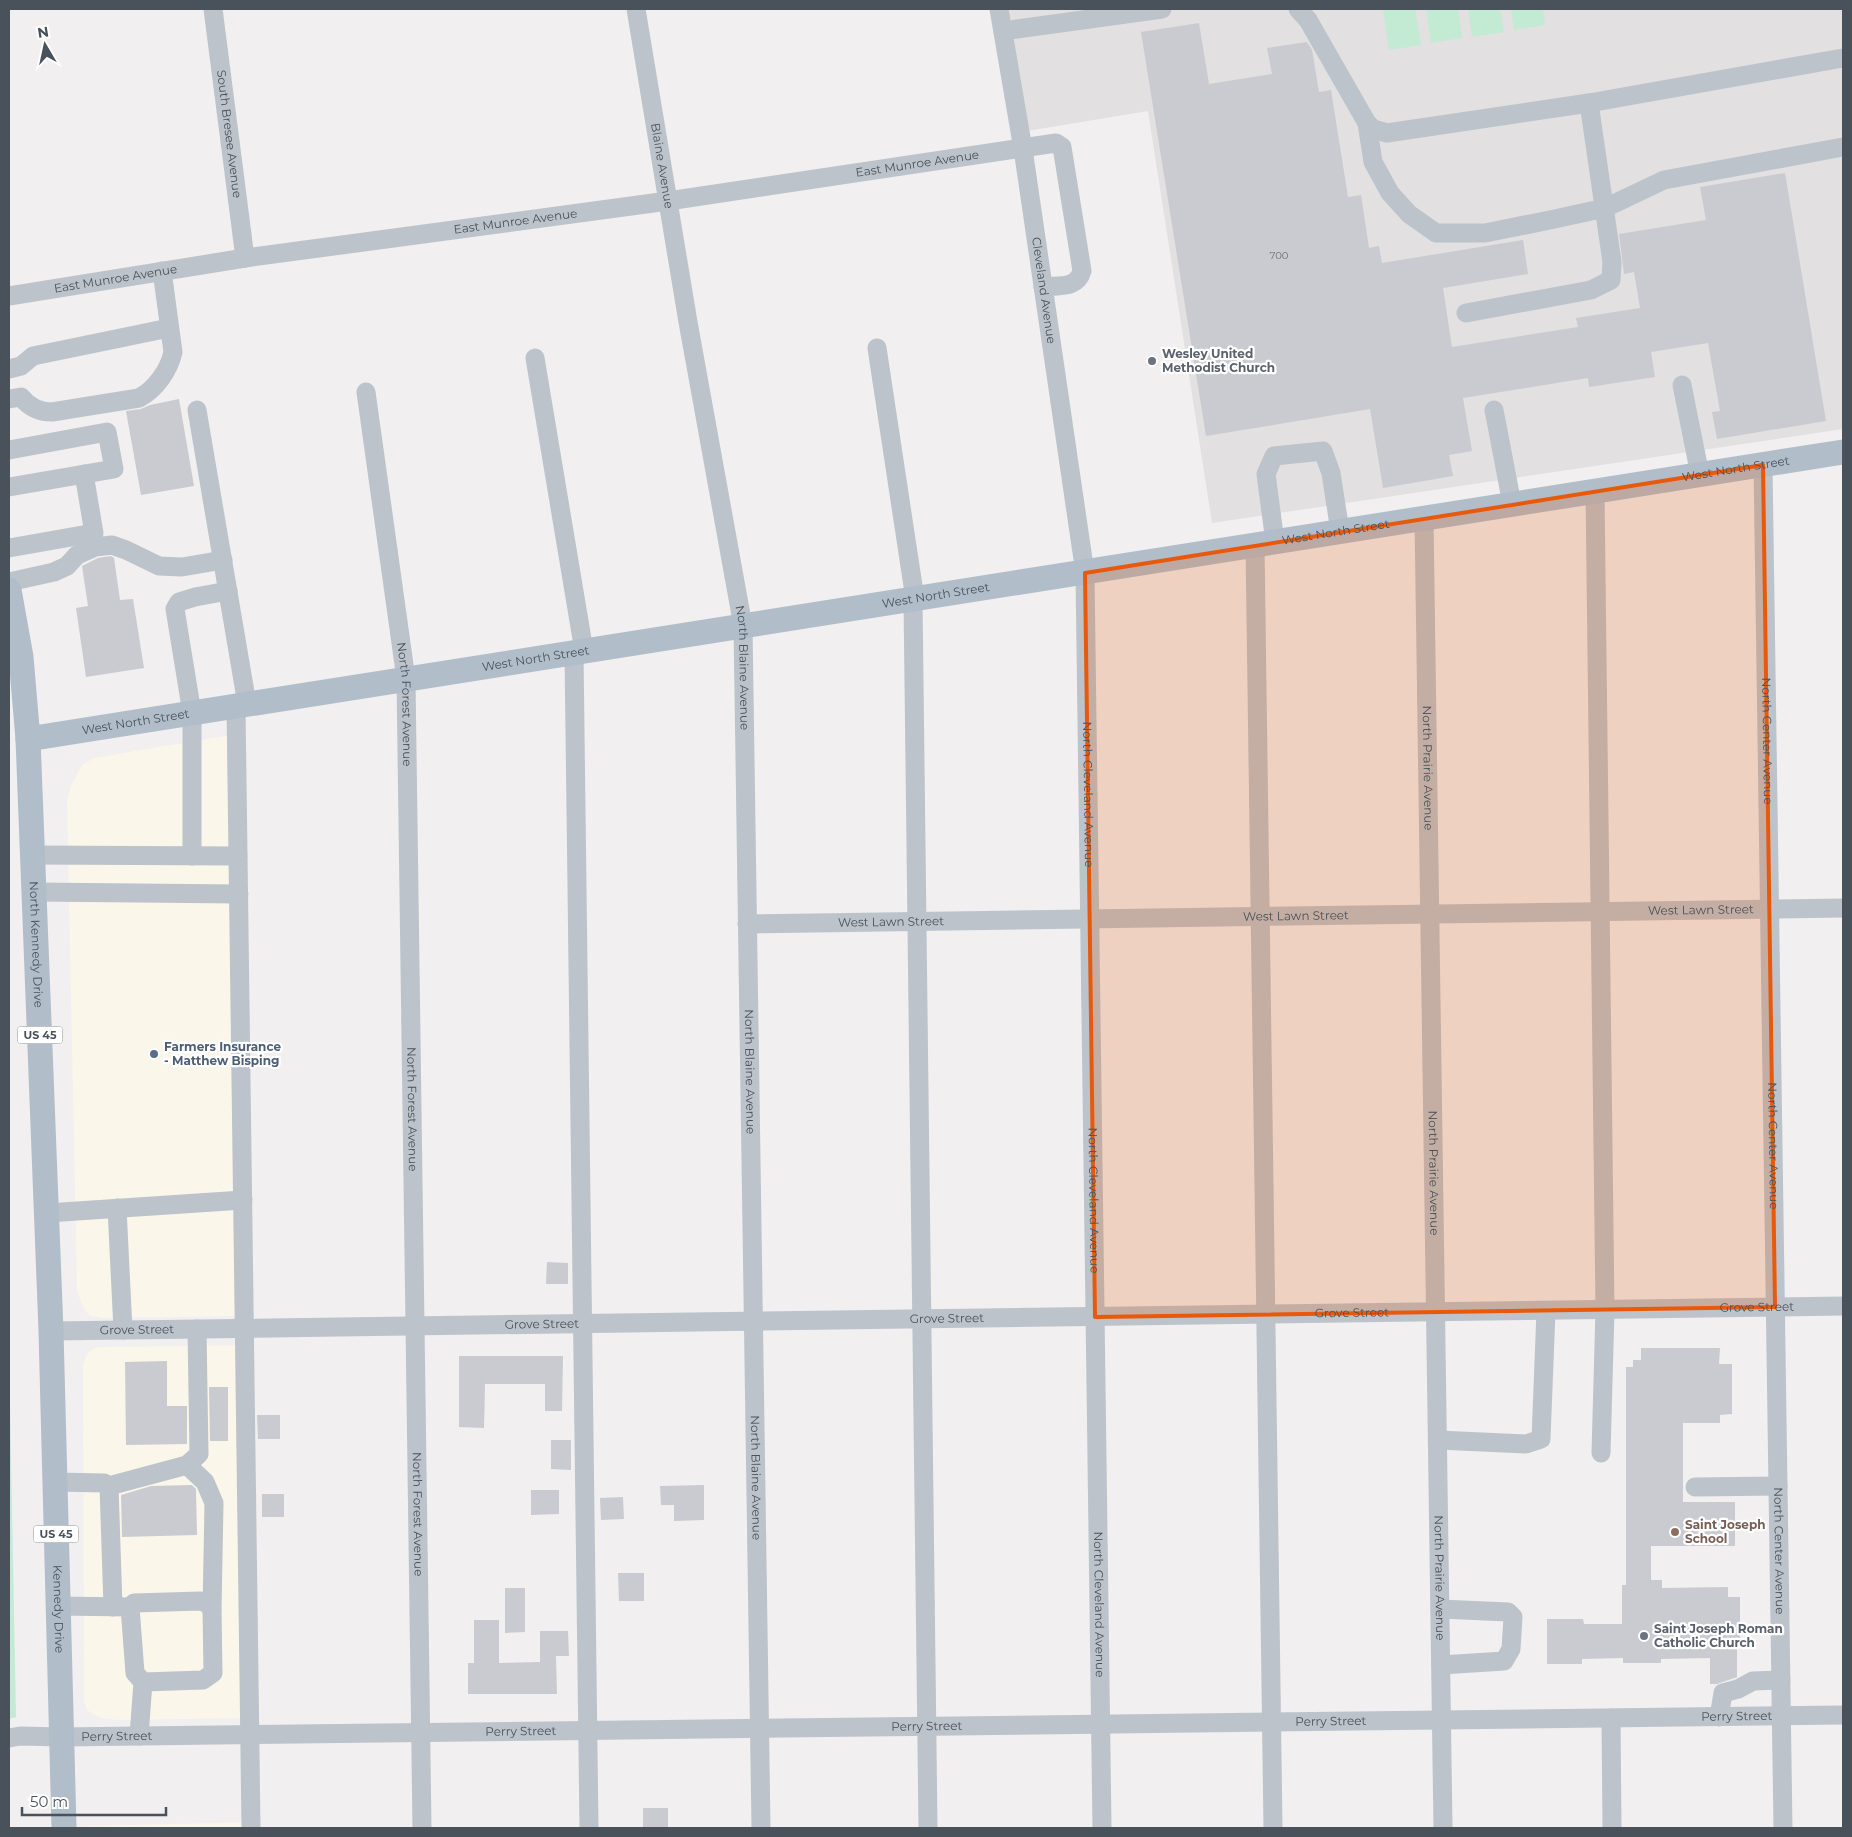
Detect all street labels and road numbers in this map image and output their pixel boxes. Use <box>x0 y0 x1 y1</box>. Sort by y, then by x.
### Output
street label: South Bresee Avenue <box>214 69 245 199</box>
street label: Blaine Avenue <box>648 122 677 210</box>
street label: East Munroe Avenue <box>855 147 980 180</box>
street label: East Munroe Avenue <box>453 205 578 237</box>
street label: Cleveland Avenue <box>1029 236 1059 345</box>
street label: East Munroe Avenue <box>53 261 178 296</box>
street label: West North Street <box>1681 453 1791 484</box>
street label: West North Street <box>1281 516 1391 548</box>
street label: West North Street <box>881 579 991 611</box>
street label: North Blaine Avenue <box>732 604 753 730</box>
street label: North Forest Avenue <box>394 641 415 767</box>
street label: West North Street <box>481 642 591 674</box>
street label: North Center Avenue <box>1759 677 1776 805</box>
street label: North Prairie Avenue <box>1420 705 1437 831</box>
street label: West North Street <box>81 706 191 737</box>
street label: North Cleveland Avenue <box>1080 721 1097 868</box>
street label: North Kennedy Drive <box>27 881 46 1008</box>
street label: West Lawn Street <box>1648 901 1754 918</box>
street label: West Lawn Street <box>1243 907 1349 924</box>
street label: West Lawn Street <box>838 913 944 930</box>
street label: North Blaine Avenue <box>742 1009 759 1134</box>
road number: US 45 <box>18 1026 62 1044</box>
street label: North Forest Avenue <box>404 1047 421 1172</box>
street label: North Center Avenue <box>1765 1082 1782 1210</box>
street label: North Prairie Avenue <box>1426 1110 1442 1236</box>
street label: North Cleveland Avenue <box>1086 1127 1102 1273</box>
street label: Grove Street <box>1720 1299 1794 1315</box>
street label: Grove Street <box>1315 1304 1389 1320</box>
street label: Grove Street <box>910 1310 984 1326</box>
street label: Grove Street <box>505 1316 579 1332</box>
street label: Grove Street <box>100 1321 174 1337</box>
street label: North Blaine Avenue <box>748 1415 765 1540</box>
street label: North Forest Avenue <box>410 1452 426 1576</box>
street label: North Center Avenue <box>1771 1487 1788 1615</box>
street label: North Prairie Avenue <box>1431 1515 1448 1641</box>
road number: US 45 <box>34 1526 78 1542</box>
street label: North Cleveland Avenue <box>1091 1531 1108 1677</box>
street label: Kennedy Drive <box>50 1565 67 1653</box>
street label: Perry Street <box>1701 1708 1772 1724</box>
street label: Perry Street <box>1295 1713 1367 1729</box>
street label: Perry Street <box>891 1718 963 1734</box>
street label: Perry Street <box>485 1723 557 1739</box>
street label: Perry Street <box>81 1728 153 1744</box>

